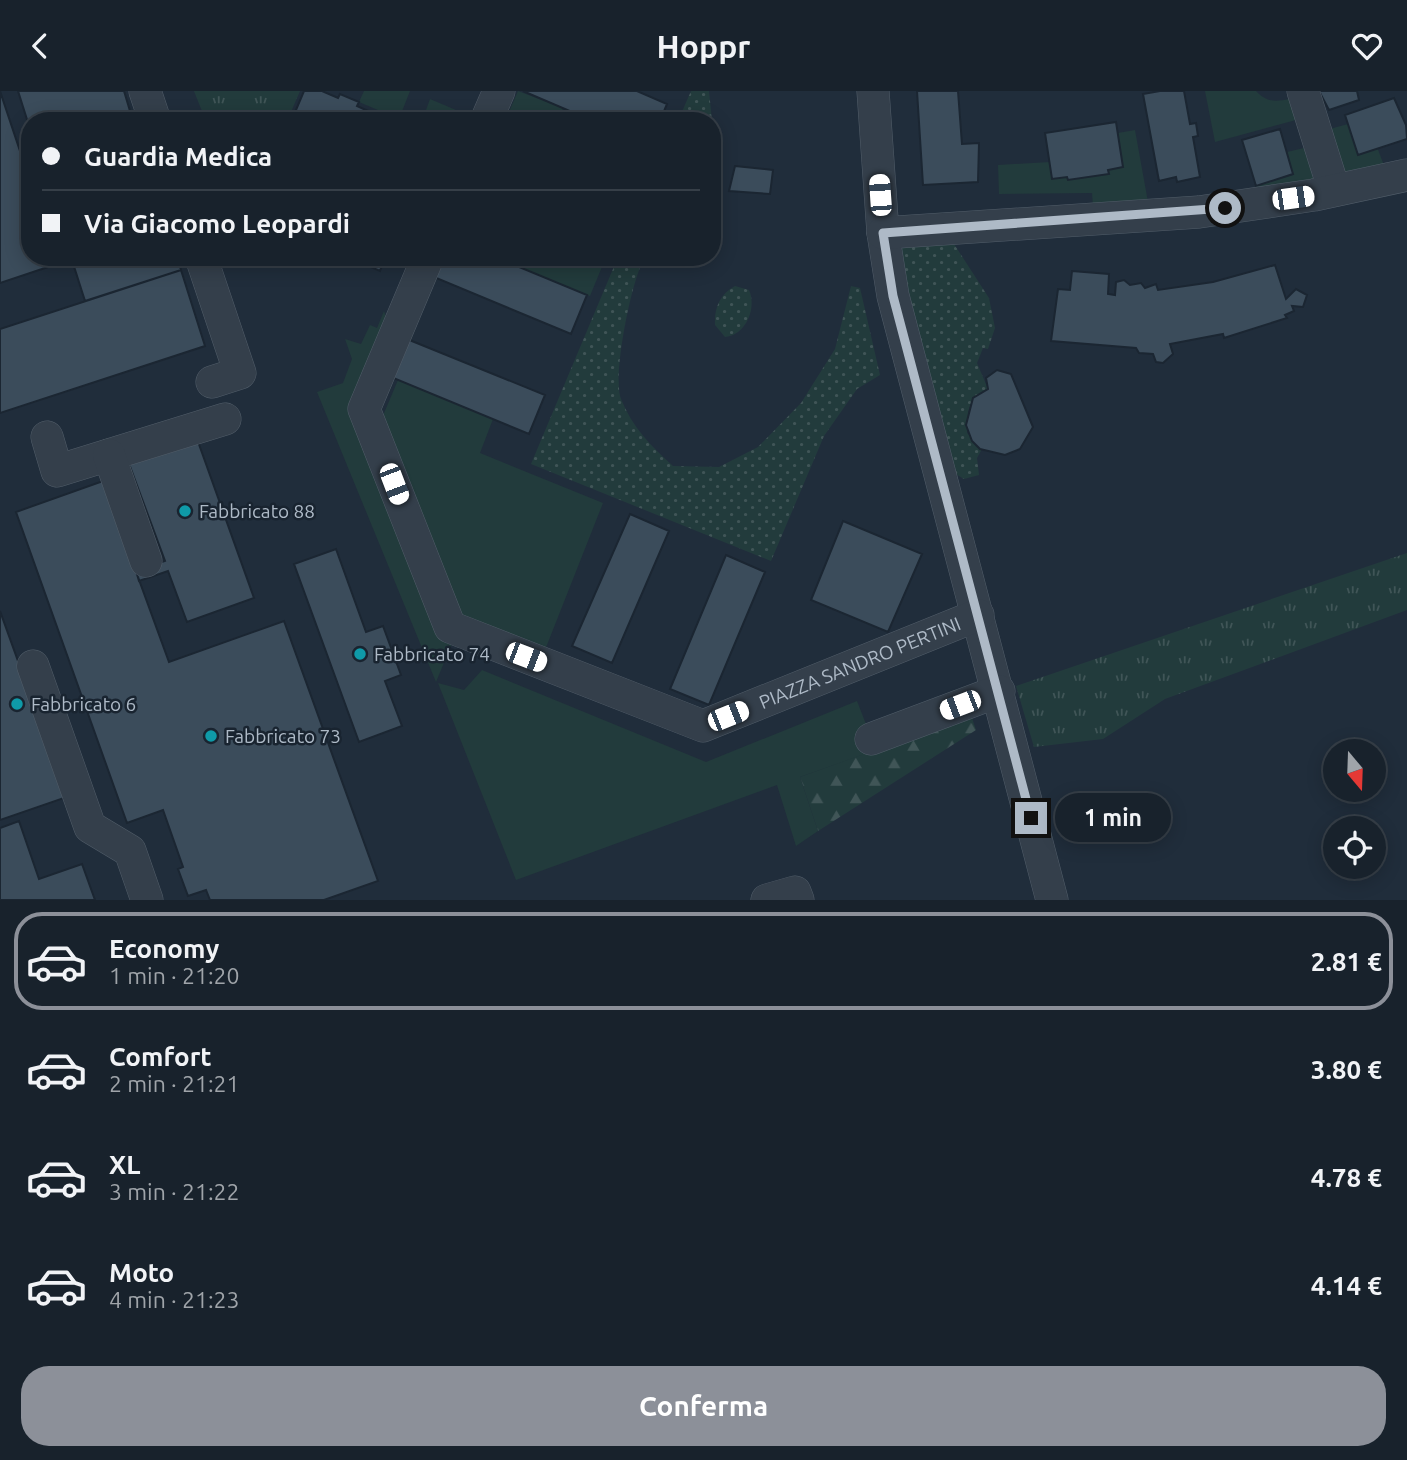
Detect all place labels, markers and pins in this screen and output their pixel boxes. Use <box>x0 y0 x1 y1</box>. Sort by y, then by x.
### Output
place label: Fabbricato 88 <box>199 500 315 522</box>
marker: Fabbricato 88 <box>177 503 193 519</box>
place label: Fabbricato 74 <box>374 643 490 665</box>
marker: Fabbricato 74 <box>352 646 368 662</box>
place label: Fabbricato 6 <box>31 693 136 715</box>
marker: Fabbricato 6 <box>9 696 25 712</box>
place label: Fabbricato 73 <box>225 725 341 747</box>
marker: Fabbricato 73 <box>203 728 219 744</box>

